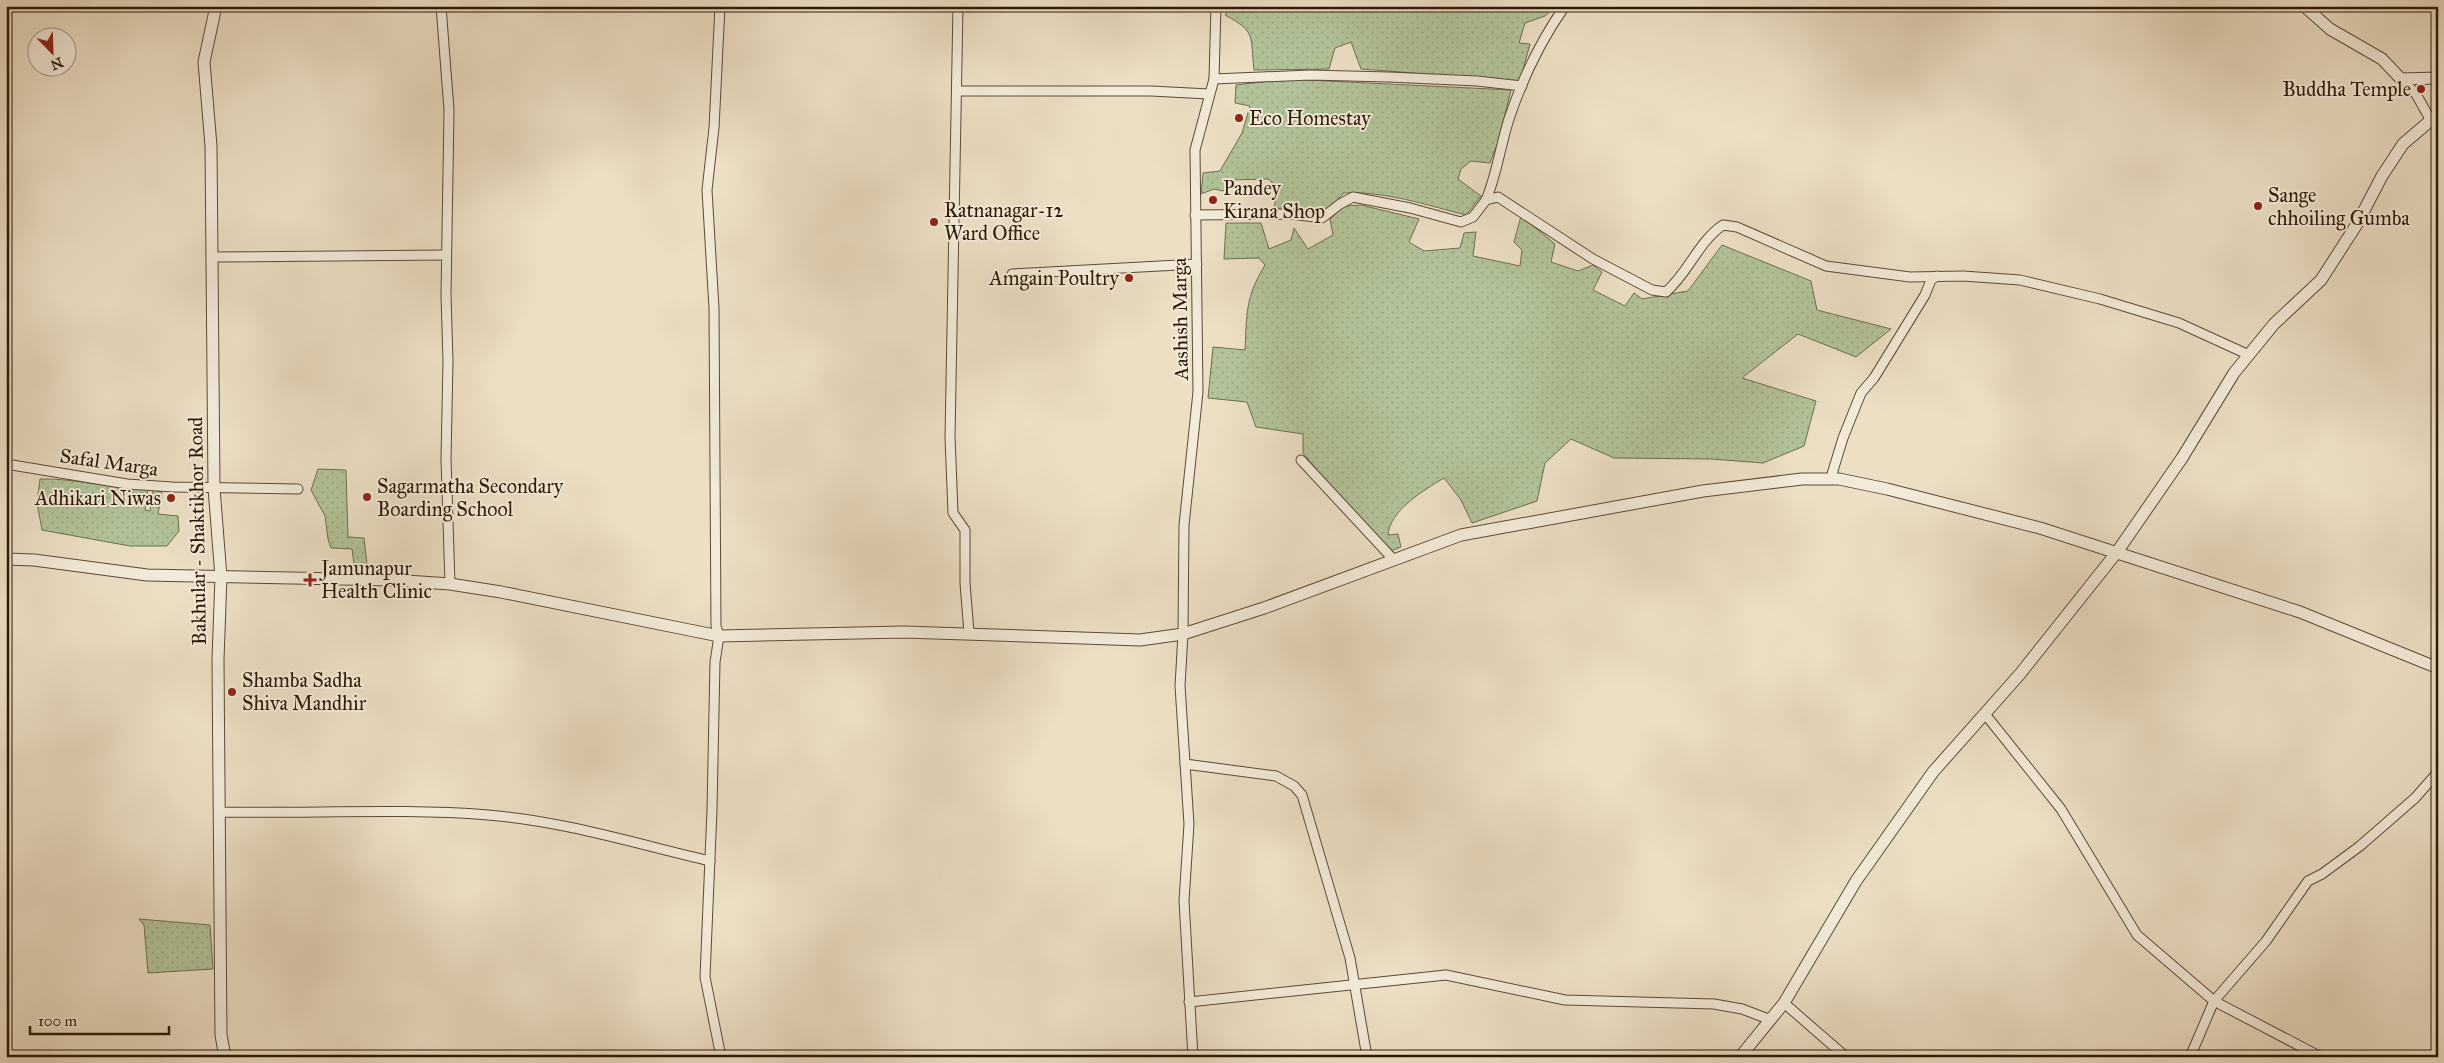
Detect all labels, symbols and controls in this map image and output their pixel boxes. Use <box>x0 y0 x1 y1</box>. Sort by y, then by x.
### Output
north arrow <box>28 28 78 78</box>
text: N <box>48 53 66 74</box>
place label: Buddha Temple <box>2282 77 2411 101</box>
marker: Buddha Temple <box>2415 83 2427 95</box>
place label: Eco Homestay <box>1249 106 1371 130</box>
marker: Eco Homestay <box>1233 112 1245 124</box>
place label: Pandey Kirana Shop <box>1223 176 1325 223</box>
place label: Sange chhoiling Gumba <box>2268 183 2410 231</box>
marker: Pandey Kirana Shop <box>1207 194 1219 206</box>
place label: Ratnanagar-12 Ward Office <box>944 198 1064 245</box>
marker: Sange chhoiling Gumba <box>2252 200 2264 212</box>
marker: Ratnanagar-12 Ward Office <box>928 216 940 228</box>
street label: Aashish Marga <box>1167 257 1194 382</box>
place label: Amgain Poultry <box>988 266 1120 291</box>
marker: Amgain Poultry <box>1123 272 1135 284</box>
street label: Bakhular - Shaktikhor Road <box>183 417 211 645</box>
street label: Safal Marga <box>58 443 160 482</box>
place label: Sagarmatha Secondary Boarding School <box>377 474 564 522</box>
place label: Adhikari Niwas <box>34 486 161 510</box>
marker: Sagarmatha Secondary Boarding School <box>361 491 373 503</box>
marker: Adhikari Niwas <box>165 492 177 504</box>
place label: Jamunapur Health Clinic <box>319 556 432 603</box>
marker: Jamunapur Health Clinic <box>303 573 317 587</box>
place label: Shamba Sadha Shiva Mandhir <box>242 668 367 715</box>
marker: Shamba Sadha Shiva Mandhir <box>226 686 238 698</box>
scale bar <box>30 1003 169 1035</box>
text: 100 m <box>38 1012 78 1030</box>

